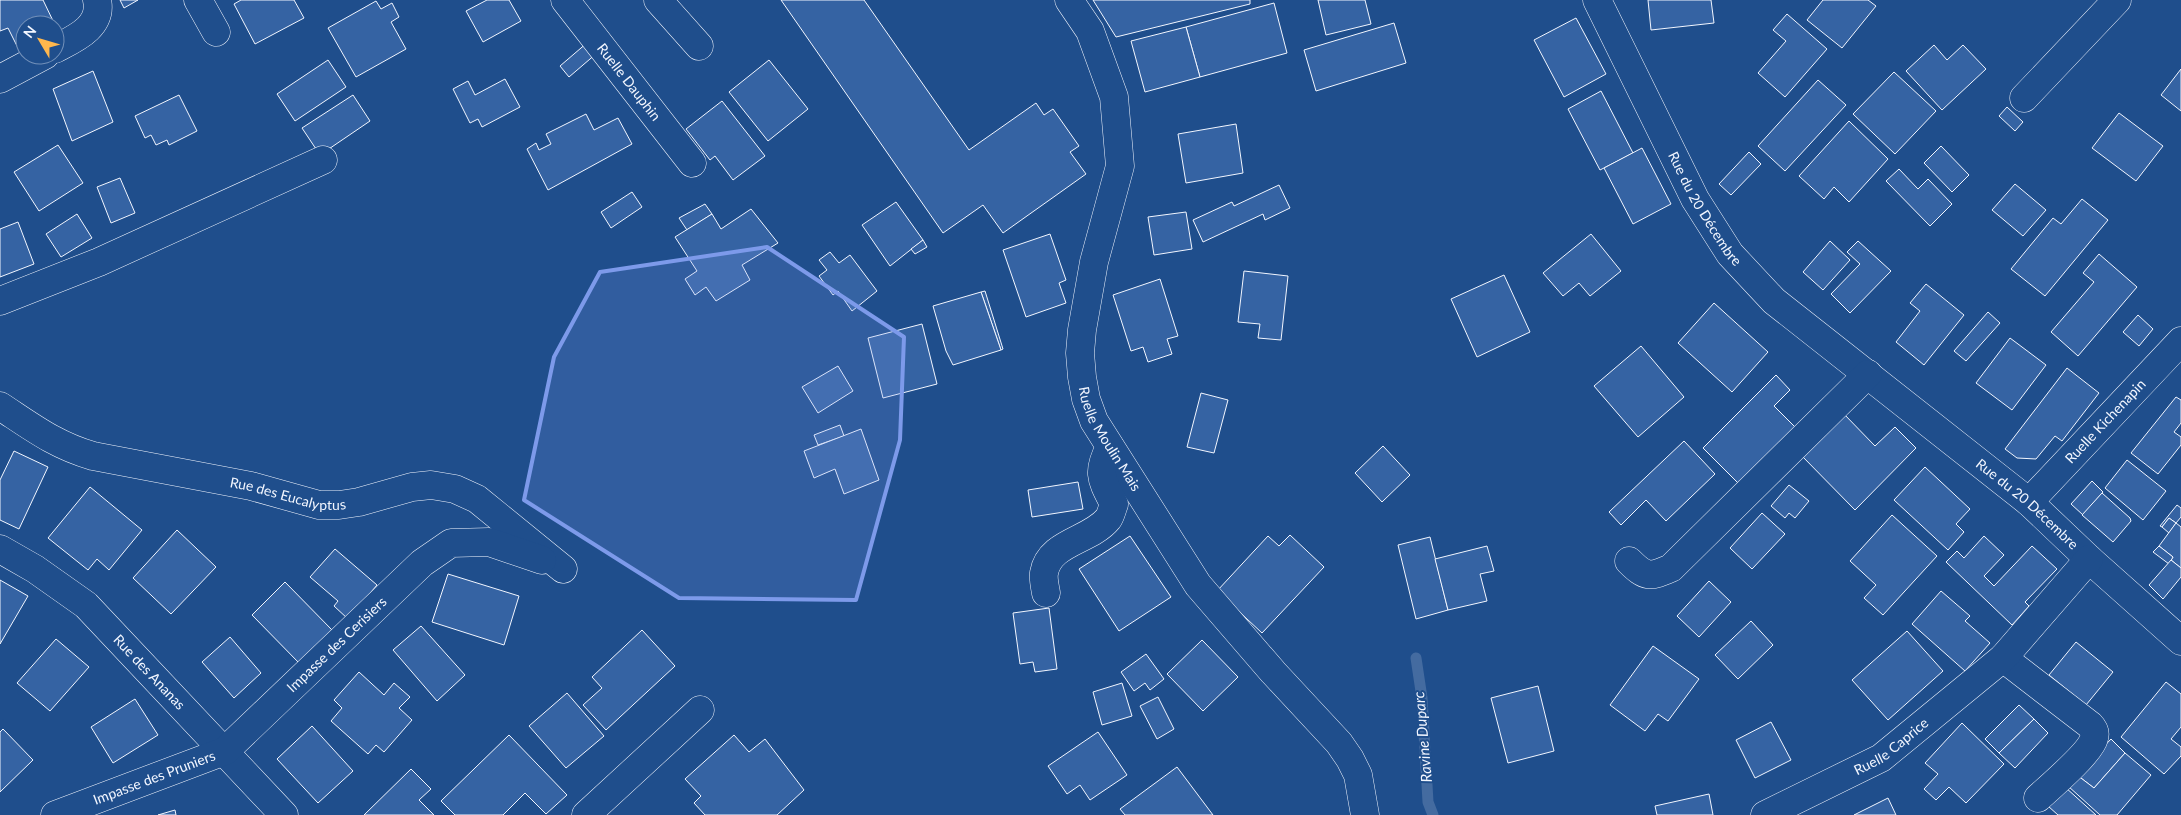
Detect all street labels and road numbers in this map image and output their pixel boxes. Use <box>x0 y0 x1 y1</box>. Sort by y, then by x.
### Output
street label: Ruelle Dauphin <box>594 40 665 124</box>
street label: Rue du 20 Décembre <box>1665 149 1745 269</box>
street label: Ruelle Kichenapin <box>2061 375 2149 467</box>
street label: Ruelle Moulin Mais <box>1076 385 1145 494</box>
street label: Rue du 20 Décembre <box>1973 455 2082 552</box>
street label: Rue des Eucalyptus <box>229 473 347 513</box>
street label: Impasse des Cerisiers <box>283 593 390 696</box>
street label: Rue des Ananas <box>110 631 189 713</box>
street label: Ruelle Caprice <box>1851 714 1931 778</box>
street label: Impasse des Pruniers <box>91 746 217 808</box>

